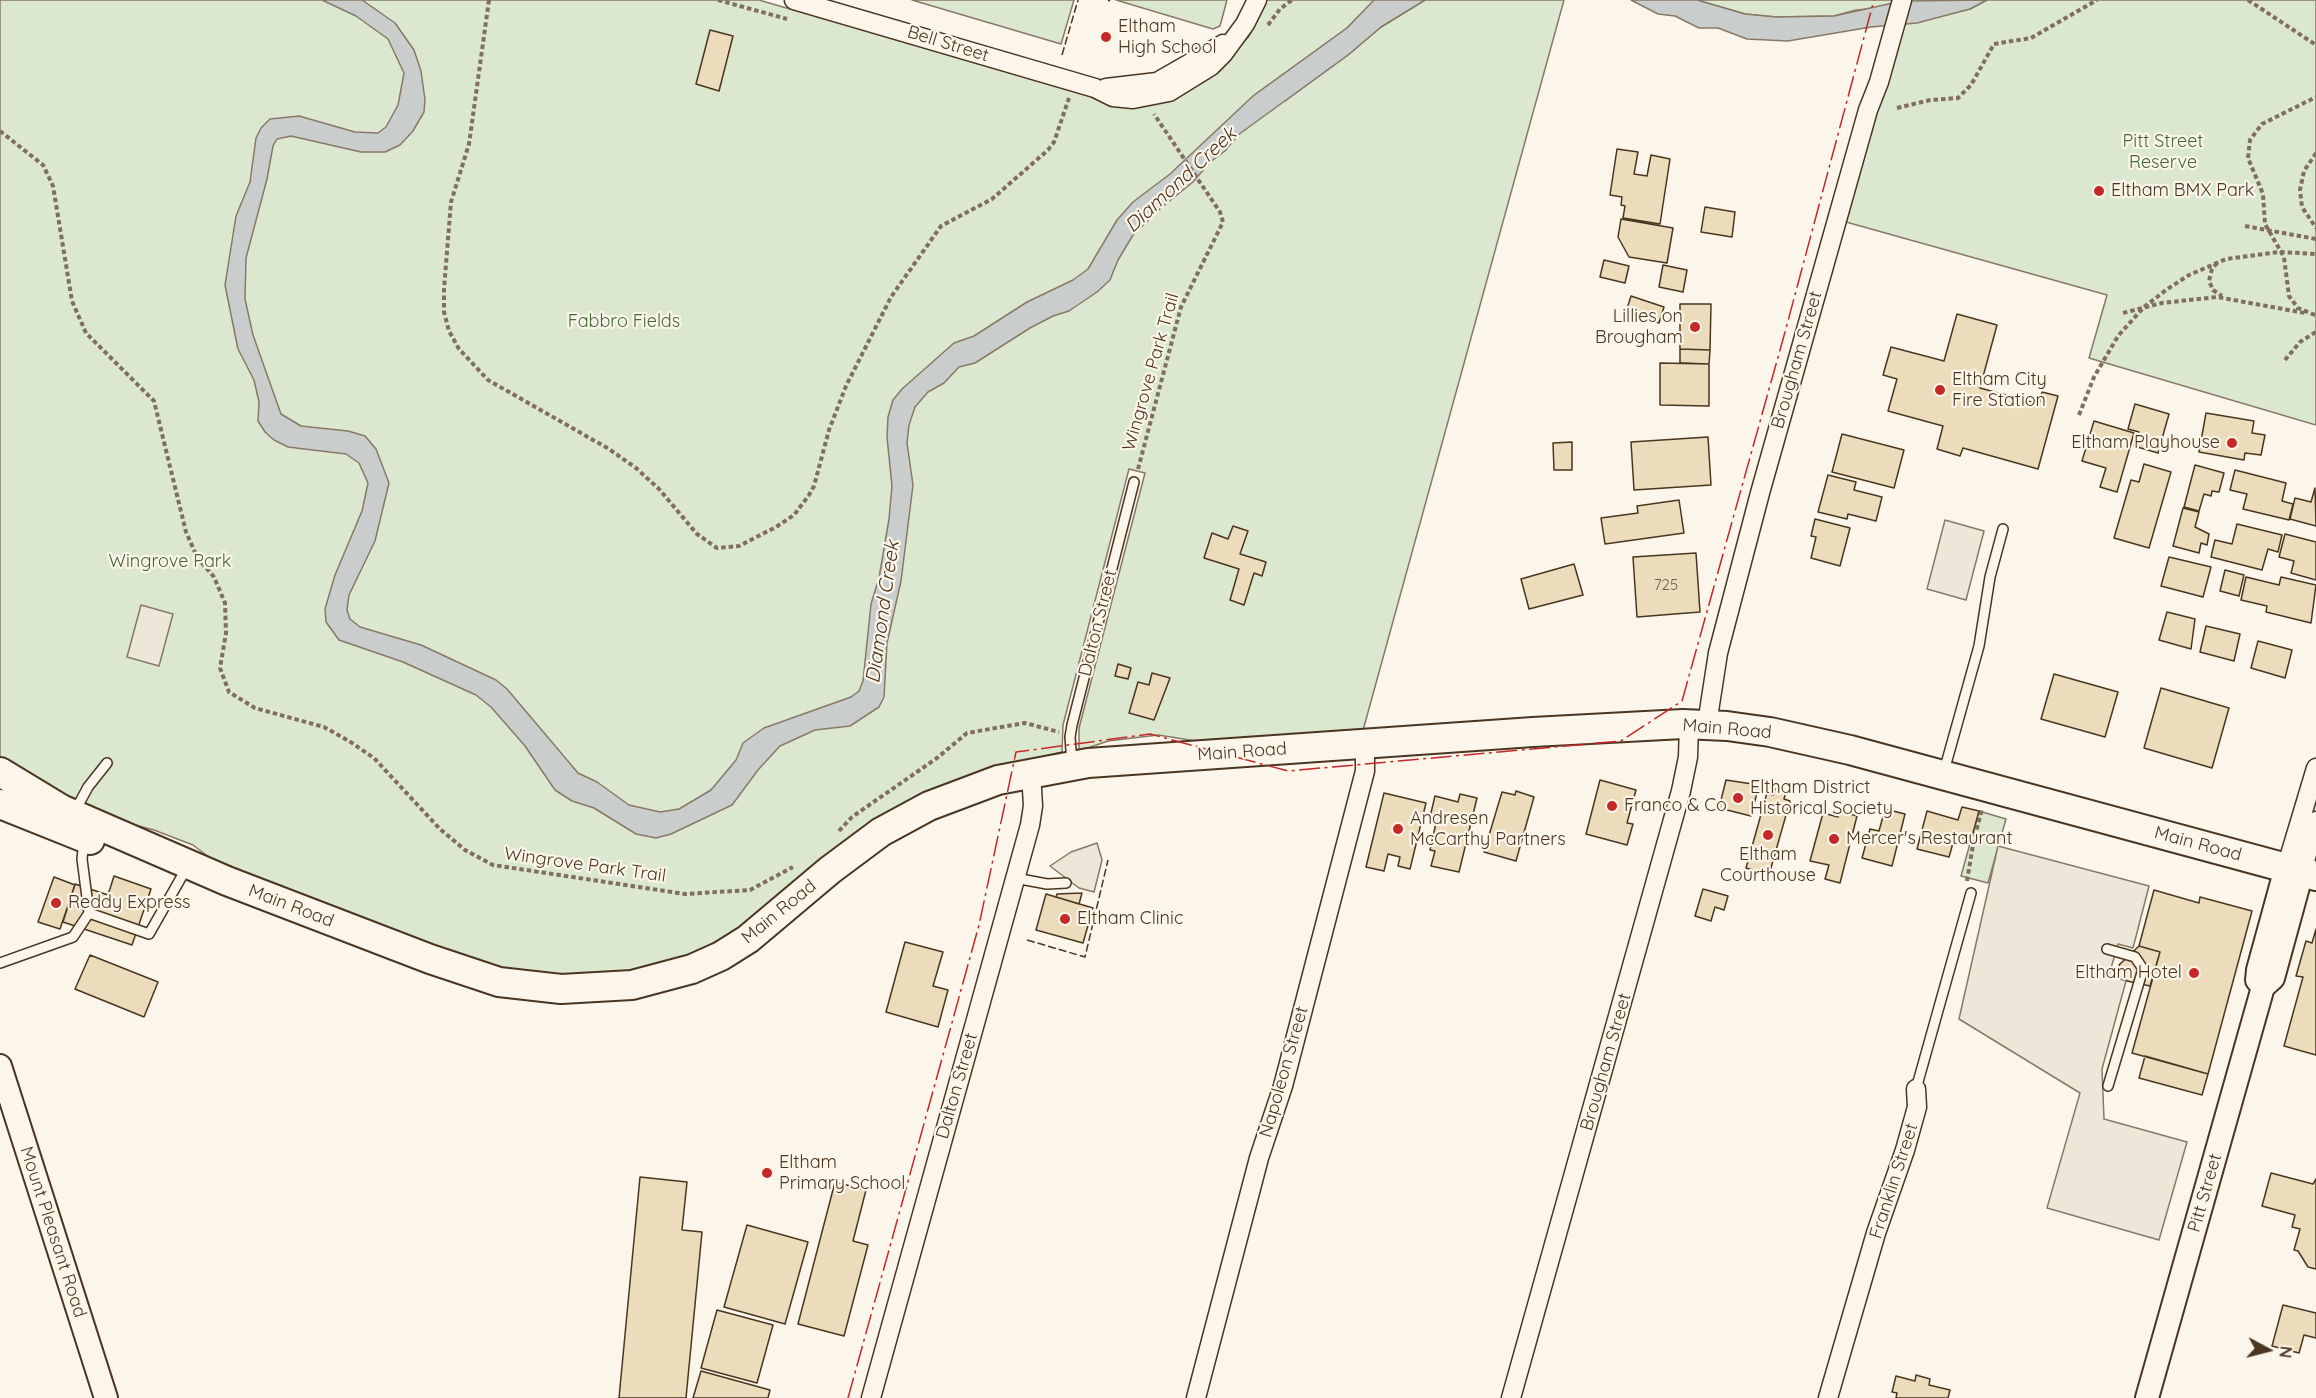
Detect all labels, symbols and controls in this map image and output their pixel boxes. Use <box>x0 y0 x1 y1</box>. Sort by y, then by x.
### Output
place label: Eltham High School <box>1118 16 1217 58</box>
street label: Bell Street <box>905 21 991 67</box>
marker: Eltham High School <box>1099 30 1113 44</box>
water label: Diamond Creek <box>1120 122 1242 238</box>
park label: Pitt Street Reserve <box>2123 131 2203 174</box>
place label: Eltham BMX Park <box>2111 180 2254 202</box>
marker: Eltham BMX Park <box>2092 184 2106 198</box>
street label: Brougham Street <box>1767 289 1827 431</box>
street label: Wingrove Park Trail <box>1118 291 1184 453</box>
place label: Lillies on Brougham <box>1595 306 1683 348</box>
park label: Fabbro Fields <box>568 311 680 333</box>
marker: Lillies on Brougham <box>1688 320 1702 334</box>
place label: Eltham City Fire Station <box>1952 369 2047 412</box>
marker: Eltham City Fire Station <box>1933 383 1947 397</box>
place label: Eltham Playhouse <box>2071 432 2220 454</box>
marker: Eltham Playhouse <box>2225 436 2239 450</box>
water label: Diamond Creek <box>861 539 905 685</box>
park label: Wingrove Park <box>109 551 231 573</box>
street label: Dalton Street <box>1074 567 1122 679</box>
house number: 725 <box>1654 576 1678 594</box>
street label: Main Road <box>1681 714 1773 744</box>
street label: Main Road <box>1197 738 1287 766</box>
place label: Eltham District Historical Society <box>1750 777 1893 820</box>
marker: Eltham District Historical Society <box>1731 791 1745 805</box>
place label: Franco & Co <box>1624 795 1727 817</box>
marker: Franco & Co <box>1605 799 1619 813</box>
place label: Andresen McCarthy Partners <box>1410 808 1566 850</box>
marker: Andresen McCarthy Partners <box>1391 822 1405 836</box>
street label: Main Road <box>2152 822 2244 866</box>
marker: Eltham Courthouse <box>1761 828 1775 842</box>
place label: Mercer's Restaurant <box>1846 828 2013 850</box>
marker: Mercer's Restaurant <box>1827 832 1841 846</box>
street label: Wingrove Park Trail <box>503 843 667 887</box>
place label: Eltham Courthouse <box>1720 844 1816 886</box>
street label: Main Road <box>737 875 821 949</box>
street label: Main Road <box>245 880 337 932</box>
place label: Reddy Express <box>68 892 191 914</box>
marker: Reddy Express <box>49 896 63 910</box>
place label: Eltham Clinic <box>1077 908 1183 930</box>
marker: Eltham Clinic <box>1058 912 1072 926</box>
place label: Eltham Hotel <box>2075 962 2182 984</box>
marker: Eltham Hotel <box>2187 966 2201 980</box>
street label: Brougham Street <box>1576 991 1636 1133</box>
street label: Napoleon Street <box>1255 1004 1313 1140</box>
street label: Dalton Street <box>932 1030 982 1142</box>
street label: Franklin Street <box>1865 1121 1923 1241</box>
street label: Mount Pleasant Road <box>15 1144 91 1320</box>
street label: Pitt Street <box>2183 1151 2227 1235</box>
place label: Eltham Primary School <box>779 1152 905 1194</box>
marker: Eltham Primary School <box>760 1166 774 1180</box>
north arrow <box>2238 1320 2298 1380</box>
text: N <box>2275 1345 2297 1359</box>

